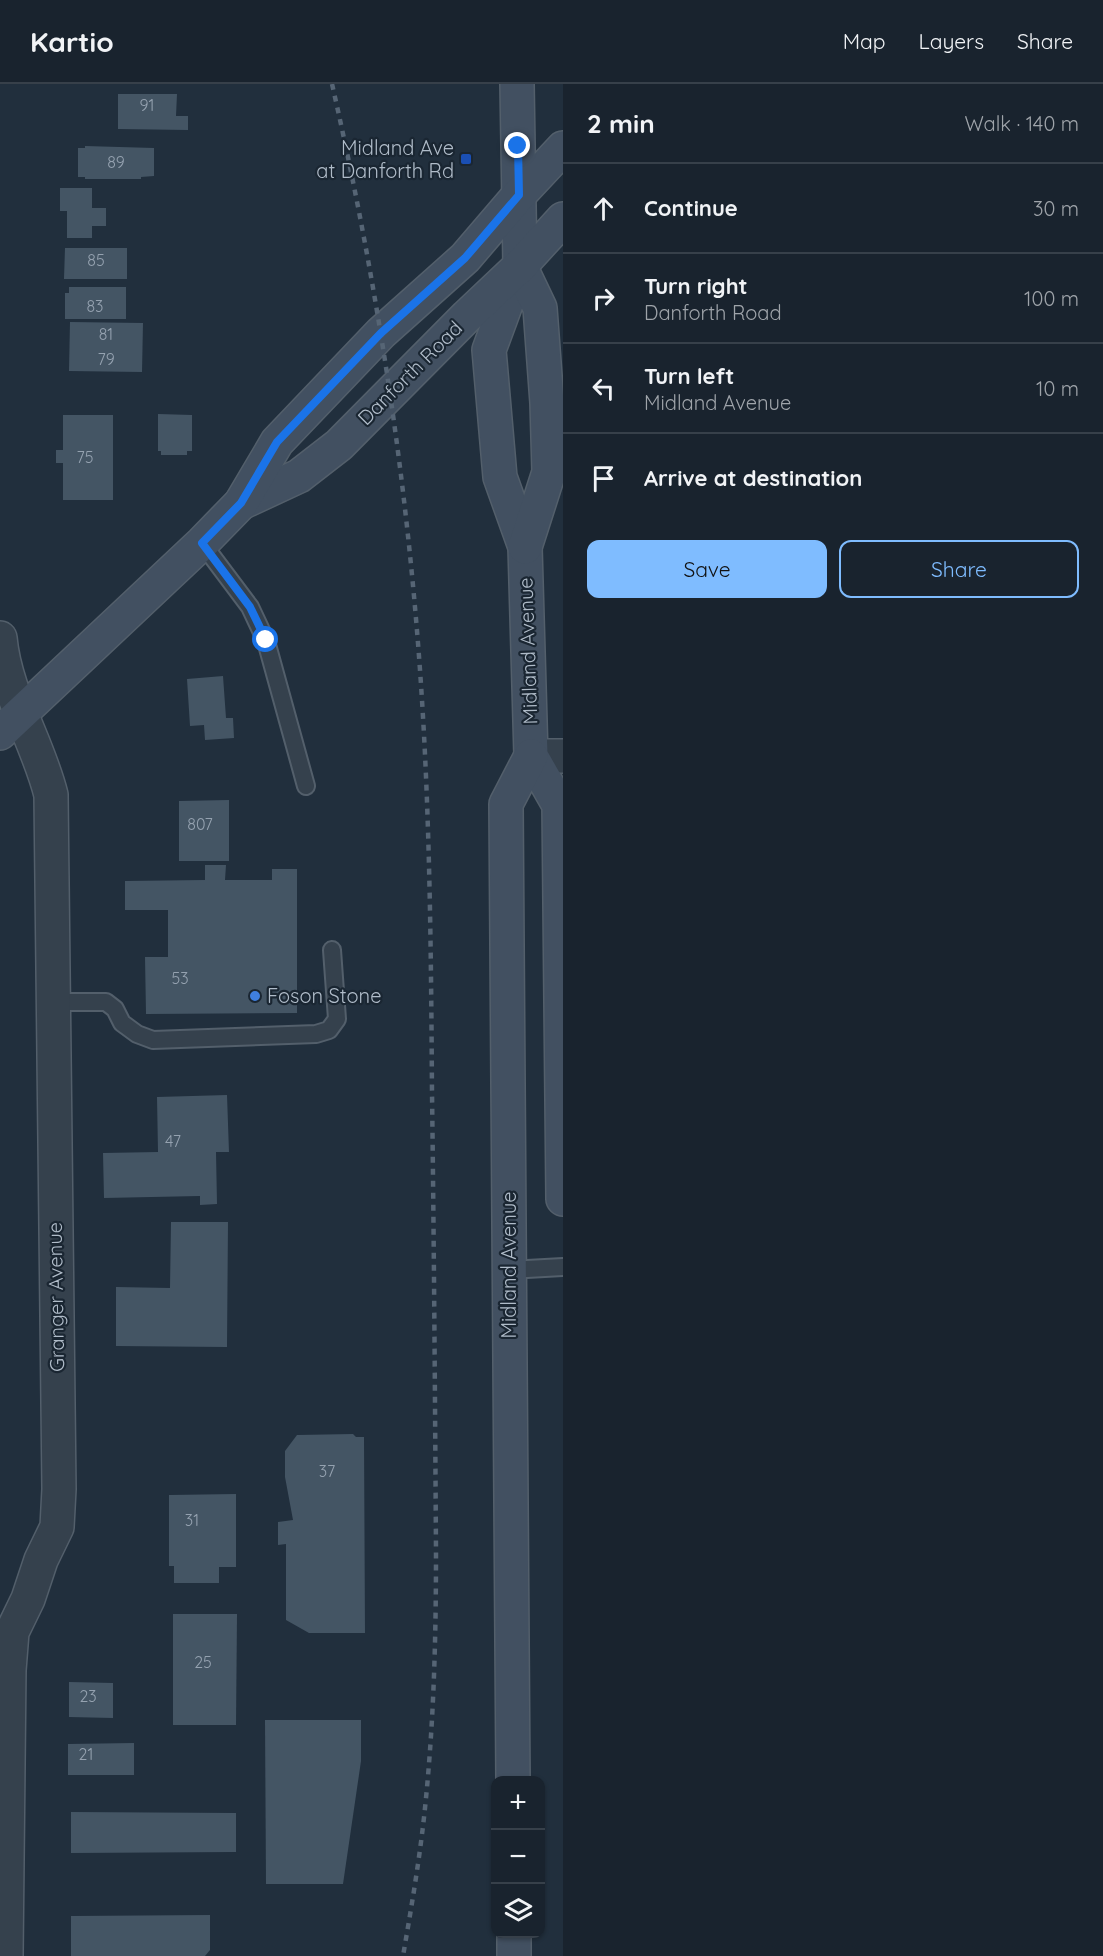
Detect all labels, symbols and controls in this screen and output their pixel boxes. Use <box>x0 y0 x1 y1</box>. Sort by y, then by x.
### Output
text: Kartio <box>30 24 114 59</box>
text: Map <box>843 28 886 54</box>
text: Layers <box>919 28 984 54</box>
text: Share <box>1017 28 1073 54</box>
house number: 91 <box>140 95 154 115</box>
text: 2 min <box>587 107 655 140</box>
text: Walk · 140 m <box>964 111 1079 136</box>
route end <box>504 132 530 158</box>
place label: Midland Ave at Danforth Rd <box>316 135 454 183</box>
house number: 89 <box>107 152 125 172</box>
marker: Midland Ave at Danforth Rd <box>459 152 473 166</box>
icon: ahead <box>587 192 620 225</box>
text: Continue <box>644 194 738 222</box>
text: 30 m <box>1033 196 1079 221</box>
house number: 85 <box>87 250 105 270</box>
text: Turn right <box>644 272 748 300</box>
icon: right <box>587 282 620 315</box>
text: 100 m <box>1024 286 1079 311</box>
house number: 83 <box>86 296 104 316</box>
text: Danforth Road <box>644 300 782 325</box>
street label: Danforth Road <box>352 315 467 430</box>
house number: 81 <box>99 324 113 344</box>
house number: 79 <box>97 349 115 369</box>
text: Turn left <box>644 362 734 390</box>
icon: left <box>587 372 620 405</box>
text: 10 m <box>1036 376 1079 401</box>
text: Midland Avenue <box>644 390 791 415</box>
house number: 75 <box>77 447 93 467</box>
icon: arrive <box>587 462 620 495</box>
text: Arrive at destination <box>644 464 862 492</box>
button: Save <box>587 540 827 598</box>
button: Share <box>839 540 1079 598</box>
street label: Midland Avenue <box>512 577 543 725</box>
route start <box>252 626 278 652</box>
house number: 807 <box>187 814 213 834</box>
house number: 53 <box>171 968 189 988</box>
place label: Foson Stone <box>267 983 381 1008</box>
marker: Foson Stone <box>248 989 262 1003</box>
house number: 47 <box>165 1131 181 1151</box>
street label: Midland Avenue <box>496 1191 521 1339</box>
street label: Granger Avenue <box>42 1222 69 1372</box>
house number: 37 <box>319 1461 335 1481</box>
house number: 31 <box>185 1510 199 1530</box>
house number: 25 <box>194 1652 212 1672</box>
house number: 23 <box>79 1686 97 1706</box>
house number: 21 <box>79 1744 93 1764</box>
map controls <box>491 1776 545 1938</box>
button: + <box>491 1776 545 1830</box>
button: − <box>491 1830 545 1884</box>
button: layers <box>491 1884 545 1938</box>

